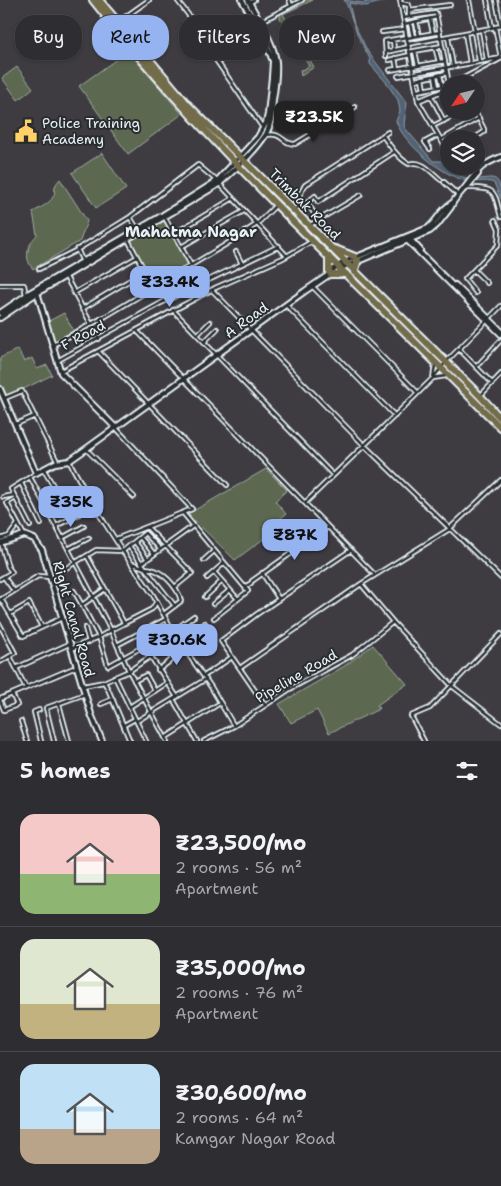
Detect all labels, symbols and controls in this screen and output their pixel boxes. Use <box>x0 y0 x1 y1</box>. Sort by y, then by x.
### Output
chip: Buy <box>15 15 82 60</box>
chip: Rent <box>92 15 169 60</box>
chip: Filters <box>179 15 269 60</box>
chip: New <box>279 15 354 60</box>
north arrow <box>440 75 485 120</box>
map controls <box>440 75 485 175</box>
pin: ₹23.5K <box>273 100 355 143</box>
text: ₹23.5K <box>285 106 343 127</box>
place label: Police Training Academy <box>42 114 140 148</box>
public building icon: Police Training Academy <box>13 118 39 144</box>
button: layers <box>440 130 485 175</box>
street label: Trimbak Road <box>265 164 345 244</box>
district label: Mahatma Nagar <box>125 222 257 242</box>
pin: ₹33.4K <box>129 266 211 308</box>
text: ₹33.4K <box>141 271 199 292</box>
street label: A Road <box>220 298 272 342</box>
street label: F Road <box>58 316 108 354</box>
pin: ₹35K <box>41 486 101 528</box>
text: ₹35K <box>49 491 93 512</box>
pin: ₹87K <box>265 518 325 561</box>
text: ₹87K <box>273 524 317 545</box>
street label: Right Canal Road <box>49 559 99 679</box>
pin: ₹30.6K <box>136 624 218 666</box>
text: ₹30.6K <box>148 629 206 650</box>
street label: Pipeline Road <box>252 645 340 707</box>
text: 5 homes <box>20 757 111 785</box>
icon: filters <box>453 757 481 785</box>
text: ₹23,500/mo <box>175 829 306 857</box>
icon: home <box>60 834 120 894</box>
text: 2 rooms · 56 m² <box>175 857 302 878</box>
text: Apartment <box>175 878 258 899</box>
text: ₹35,000/mo <box>175 954 306 982</box>
icon: home <box>60 959 120 1019</box>
text: 2 rooms · 76 m² <box>175 982 303 1003</box>
text: Apartment <box>175 1003 258 1024</box>
text: ₹30,600/mo <box>175 1079 307 1107</box>
icon: home <box>60 1084 120 1144</box>
text: 2 rooms · 64 m² <box>175 1107 303 1128</box>
text: Kamgar Nagar Road <box>175 1128 335 1149</box>

